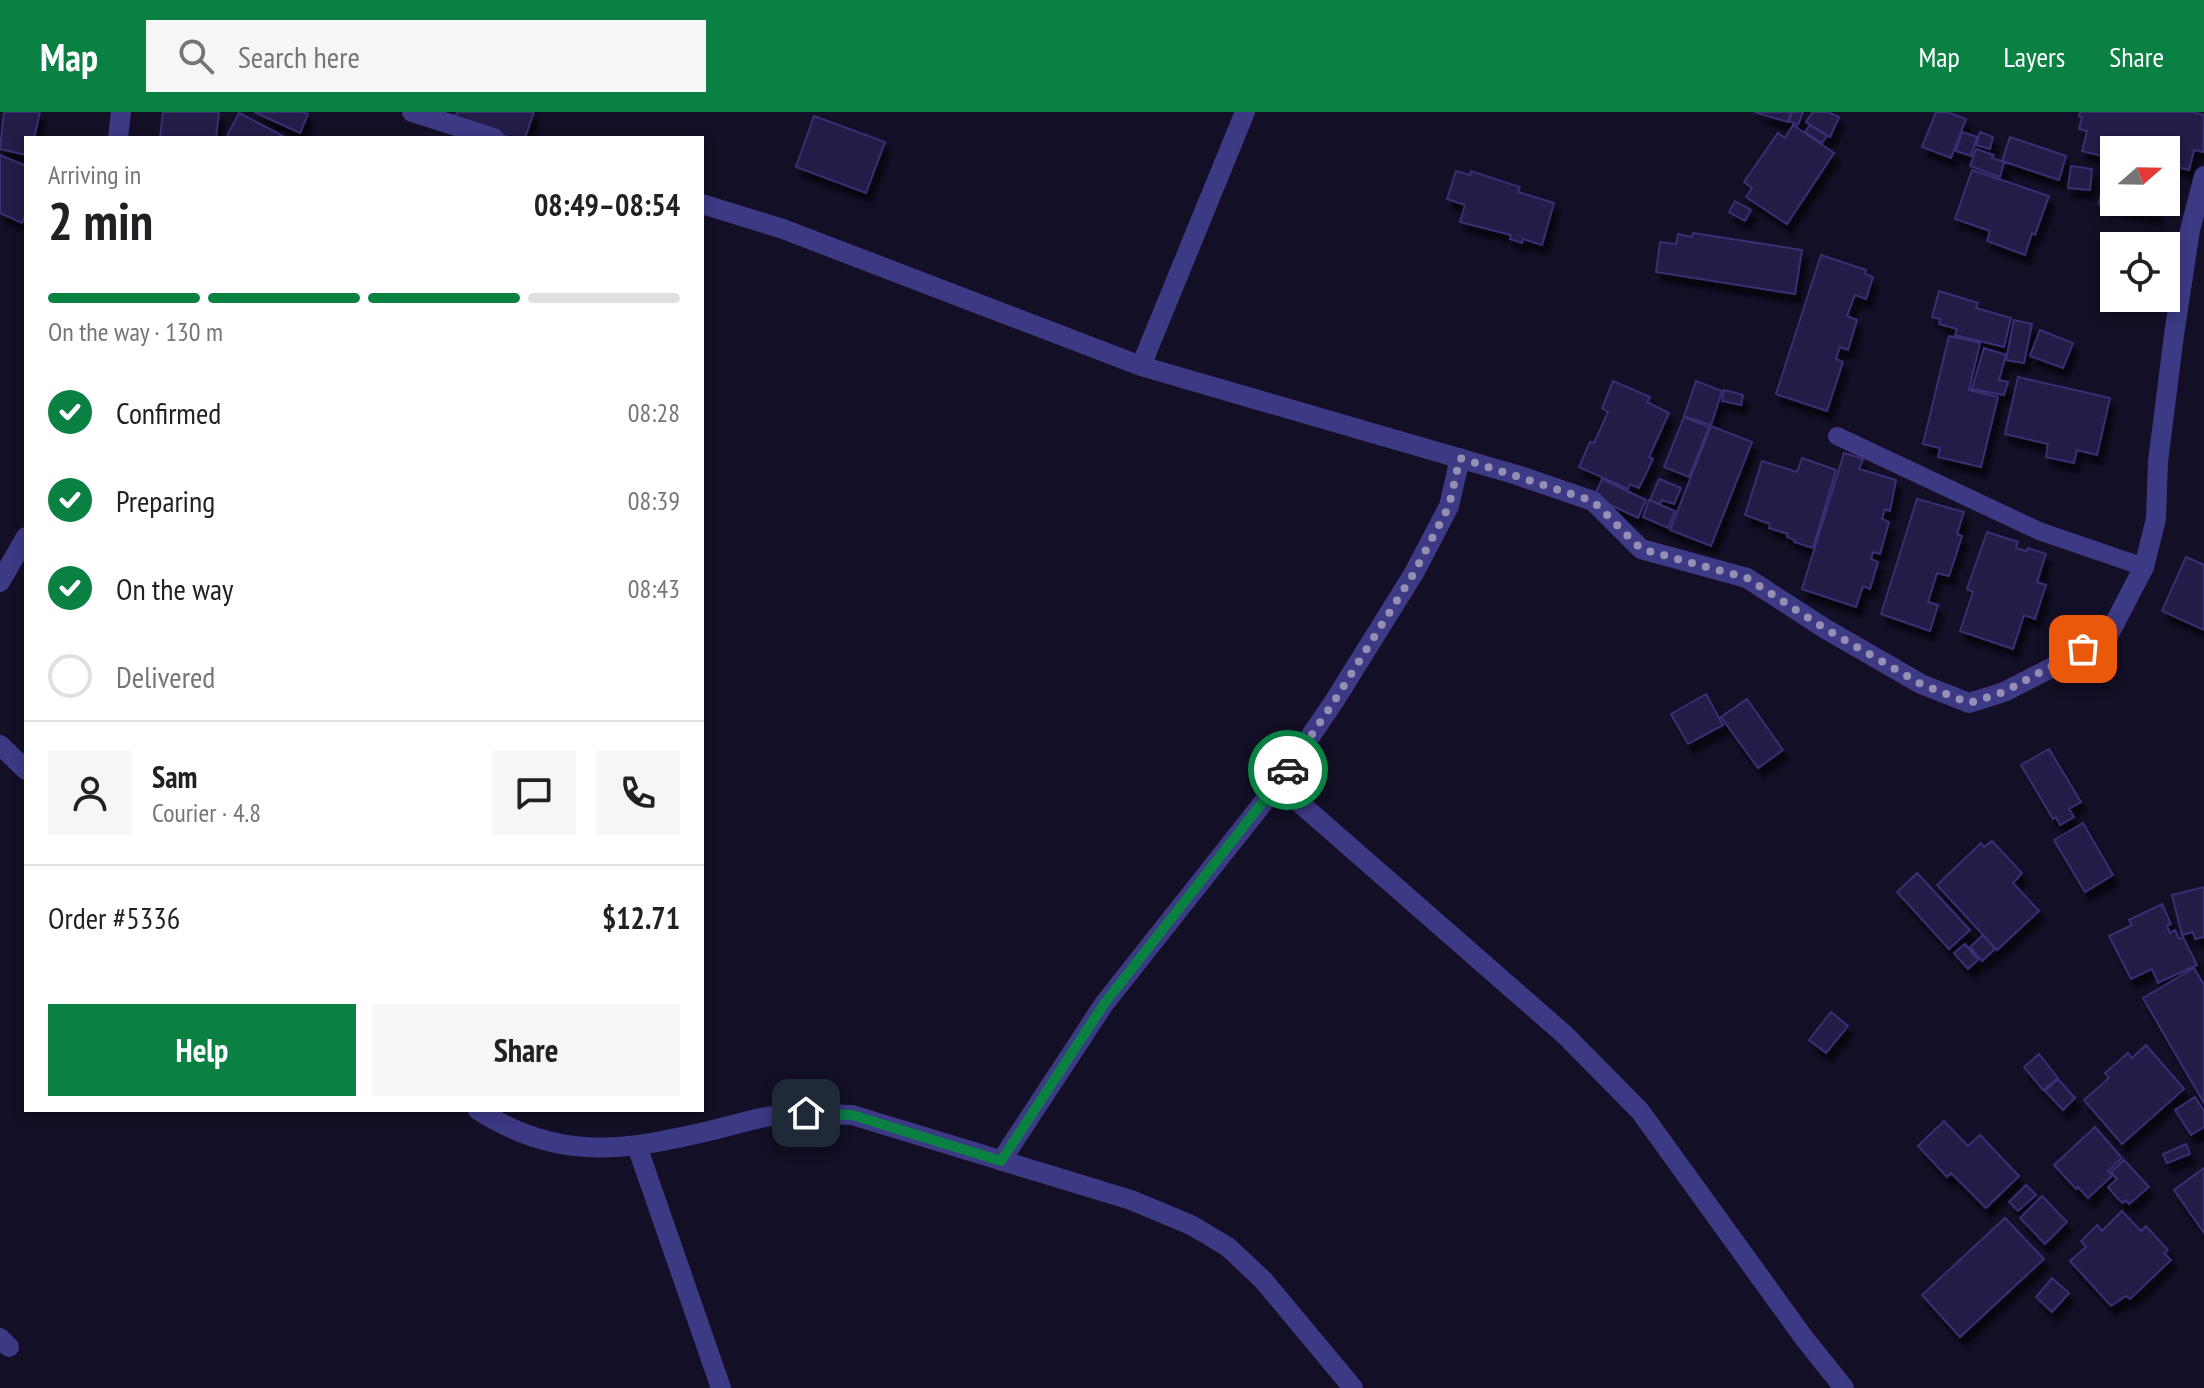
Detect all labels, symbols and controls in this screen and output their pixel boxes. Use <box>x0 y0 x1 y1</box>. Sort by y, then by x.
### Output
search box <box>146 20 706 92</box>
text: Map <box>40 32 98 81</box>
icon: search <box>174 34 218 78</box>
text: Search here <box>238 37 360 76</box>
text: Map <box>1918 38 1960 75</box>
text: Layers <box>2004 38 2065 75</box>
text: Share <box>2109 38 2164 75</box>
north arrow <box>2100 136 2180 216</box>
map controls <box>2100 136 2180 312</box>
text: Arriving in <box>48 158 141 191</box>
text: 08:49–08:54 <box>534 185 680 224</box>
text: 2 min <box>48 187 153 254</box>
button: locate <box>2100 232 2180 312</box>
text: On the way · 130 m <box>48 315 223 348</box>
icon: check <box>48 390 92 434</box>
text: Confirmed <box>116 393 221 432</box>
text: 08:28 <box>628 396 680 429</box>
icon: check <box>48 478 92 522</box>
text: Preparing <box>116 481 215 520</box>
text: 08:39 <box>628 484 680 517</box>
icon: check <box>48 566 92 610</box>
text: On the way <box>116 569 233 608</box>
text: 08:43 <box>628 572 680 605</box>
pin <box>2049 615 2117 683</box>
icon: bag <box>2061 627 2105 671</box>
text: Delivered <box>116 657 215 696</box>
courier <box>1248 730 1328 810</box>
icon: car <box>1266 748 1310 792</box>
button: person <box>48 751 132 835</box>
button: chat <box>492 751 576 835</box>
button: phone <box>596 751 680 835</box>
text: Sam <box>152 757 197 796</box>
text: Courier · 4.8 <box>152 796 261 829</box>
text: Order #5336 <box>48 898 180 937</box>
text: $12.71 <box>602 898 680 937</box>
button: Help <box>48 1004 356 1096</box>
button: Share <box>372 1004 680 1096</box>
pin <box>772 1079 840 1147</box>
icon: home <box>784 1091 828 1135</box>

